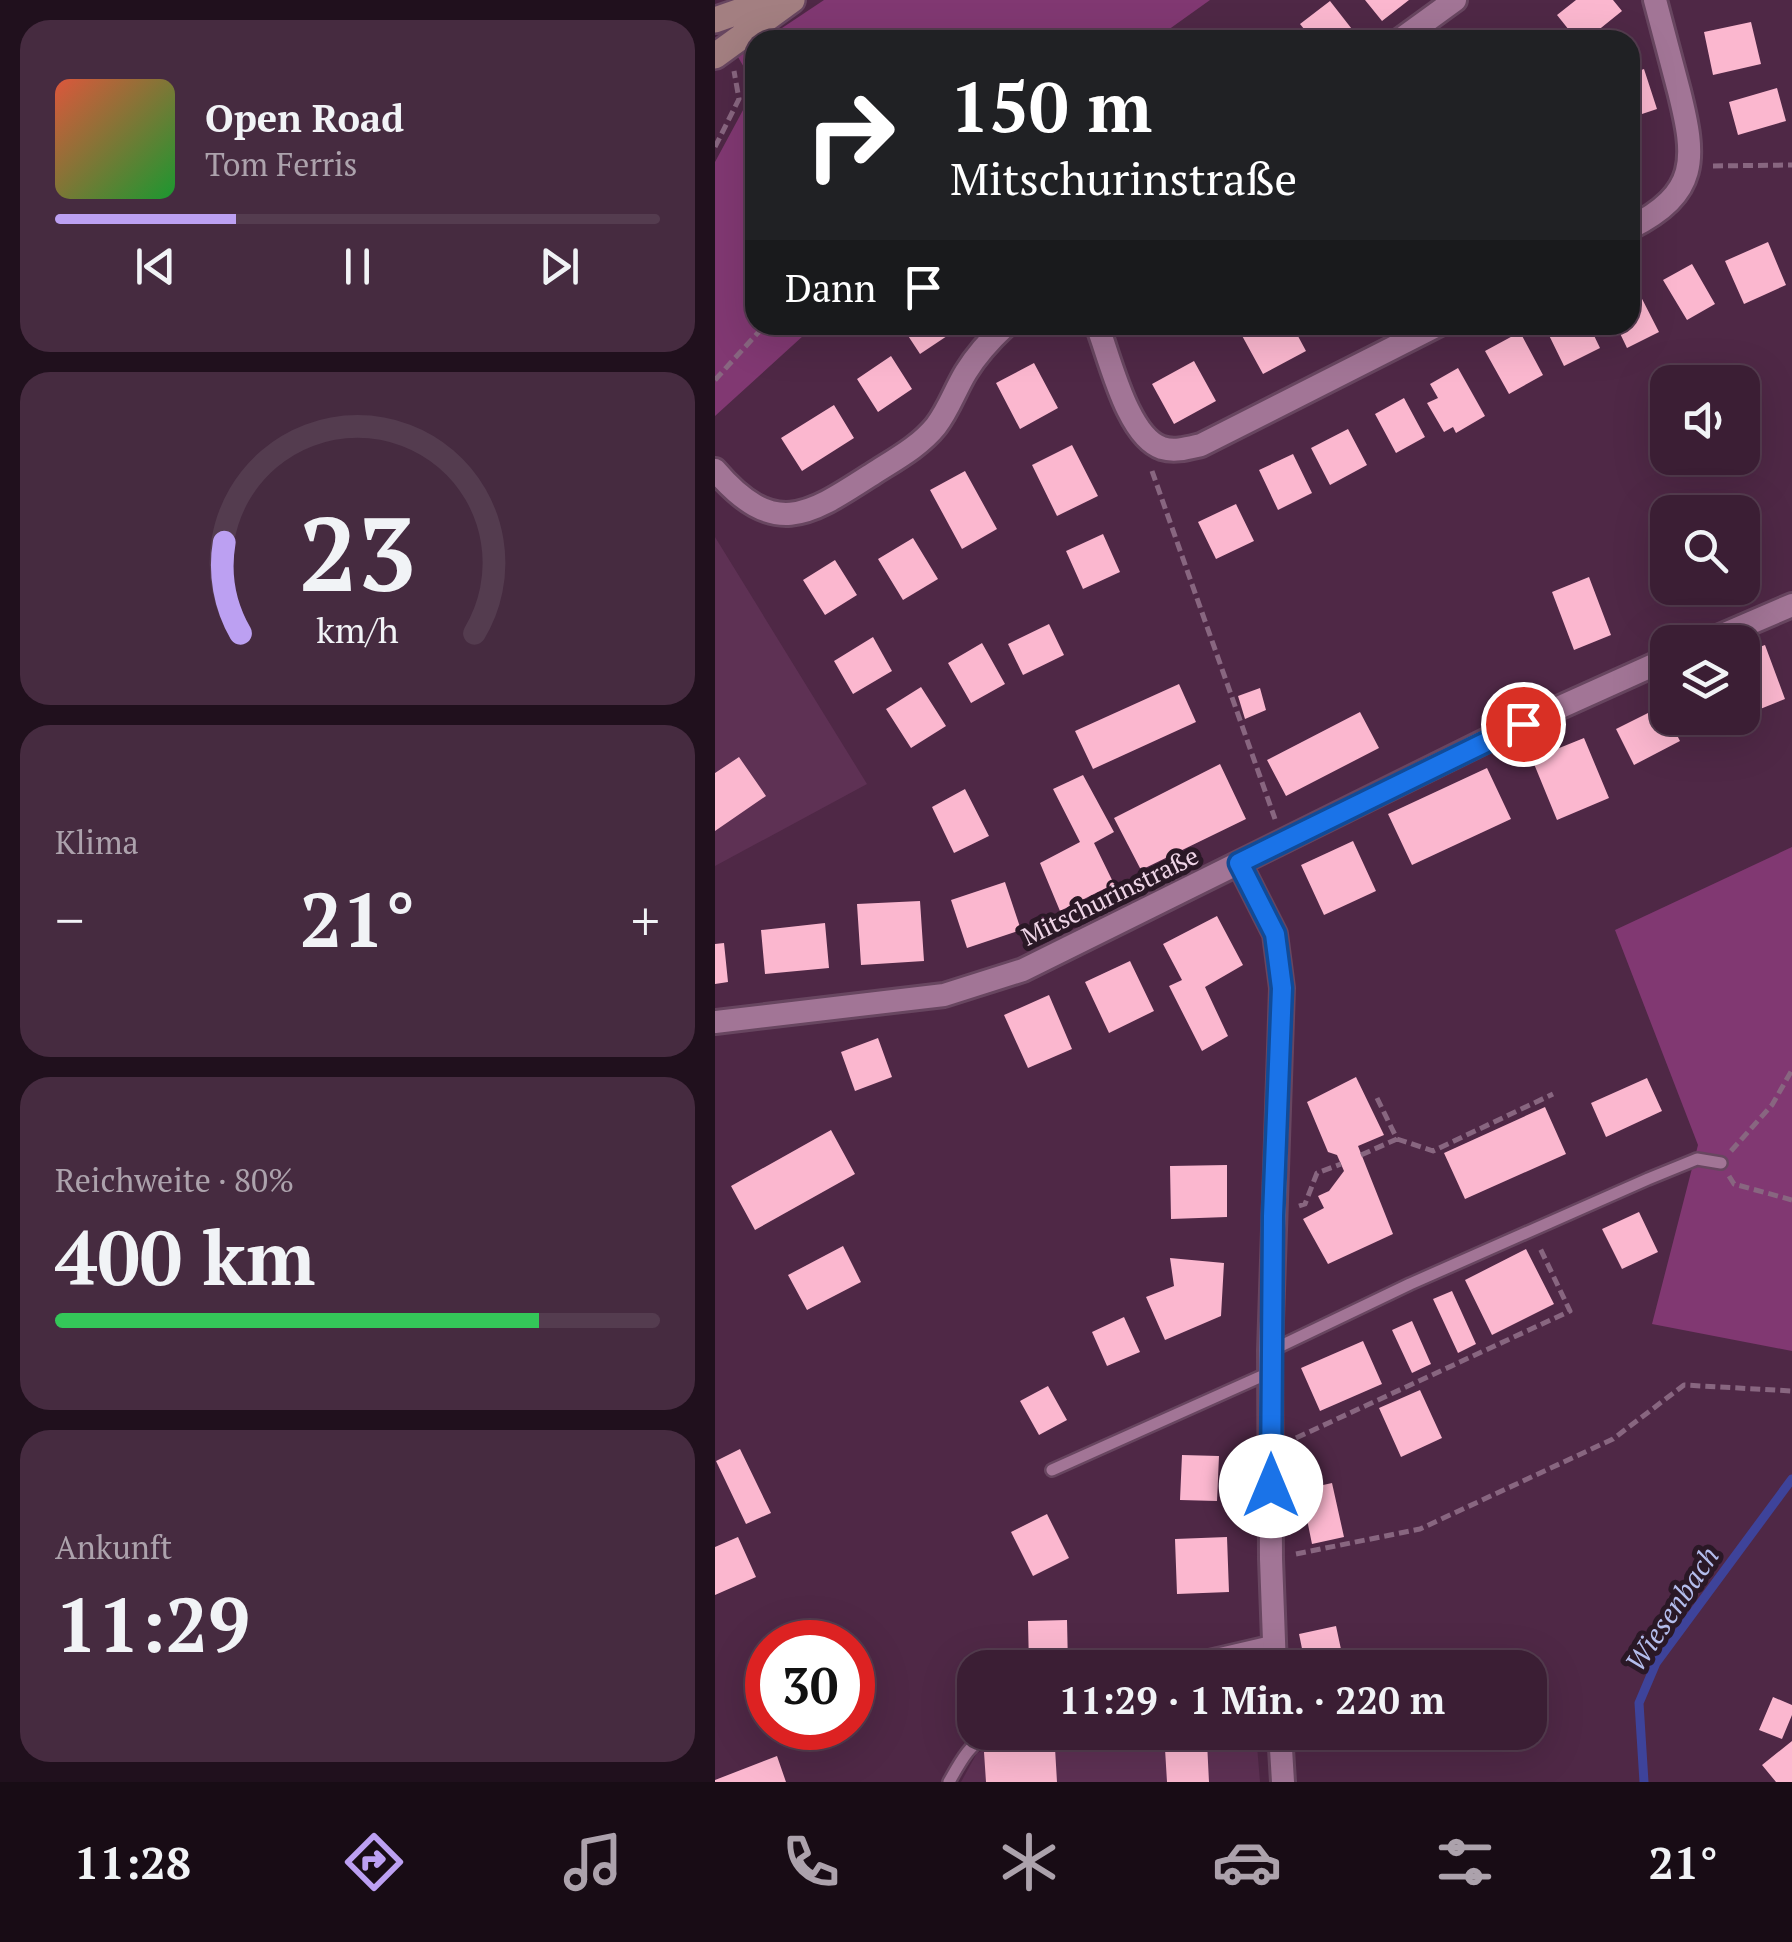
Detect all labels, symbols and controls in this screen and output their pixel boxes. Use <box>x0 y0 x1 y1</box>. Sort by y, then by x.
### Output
text: 150 m <box>950 59 1152 152</box>
icon: right <box>785 70 915 200</box>
text: Open Road <box>205 93 404 143</box>
text: Tom Ferris <box>205 143 357 185</box>
text: Mitschurinstraße <box>950 148 1297 208</box>
icon: previous <box>128 239 183 294</box>
icon: pause <box>330 239 385 294</box>
icon: next <box>532 239 587 294</box>
icon: arrive <box>896 260 951 315</box>
text: Dann <box>785 263 876 313</box>
map controls <box>1650 365 1760 735</box>
button: sound <box>1650 365 1760 475</box>
text: 23 <box>299 483 416 621</box>
button: search <box>1650 495 1760 605</box>
text: km/h <box>316 606 399 653</box>
button: layers <box>1650 625 1760 735</box>
pin <box>1481 682 1566 767</box>
icon: arrive <box>1496 697 1551 752</box>
text: Klima <box>55 821 139 863</box>
street label: Mitschurinstraße <box>1016 838 1204 953</box>
text: 21° <box>300 869 415 968</box>
text: − <box>55 883 84 956</box>
text: + <box>631 883 660 956</box>
text: Reichweite · 80% <box>55 1159 294 1201</box>
text: 400 km <box>55 1207 315 1306</box>
position arrow <box>1219 1434 1323 1538</box>
text: Ankunft <box>55 1526 172 1568</box>
water label: Wiesenbach <box>1616 1539 1727 1678</box>
text: 11:29 <box>55 1574 250 1673</box>
speed limit sign: 30 <box>745 1620 875 1750</box>
text: 11:29 · 1 Min. · 220 m <box>1059 1675 1445 1725</box>
icon: directions <box>339 1827 409 1897</box>
icon: music <box>558 1827 628 1897</box>
icon: phone <box>776 1827 846 1897</box>
icon: climate <box>994 1827 1064 1897</box>
icon: car <box>1212 1827 1282 1897</box>
icon: filters <box>1430 1827 1500 1897</box>
text: 11:28 <box>74 1832 191 1892</box>
text: 21° <box>1648 1832 1718 1892</box>

